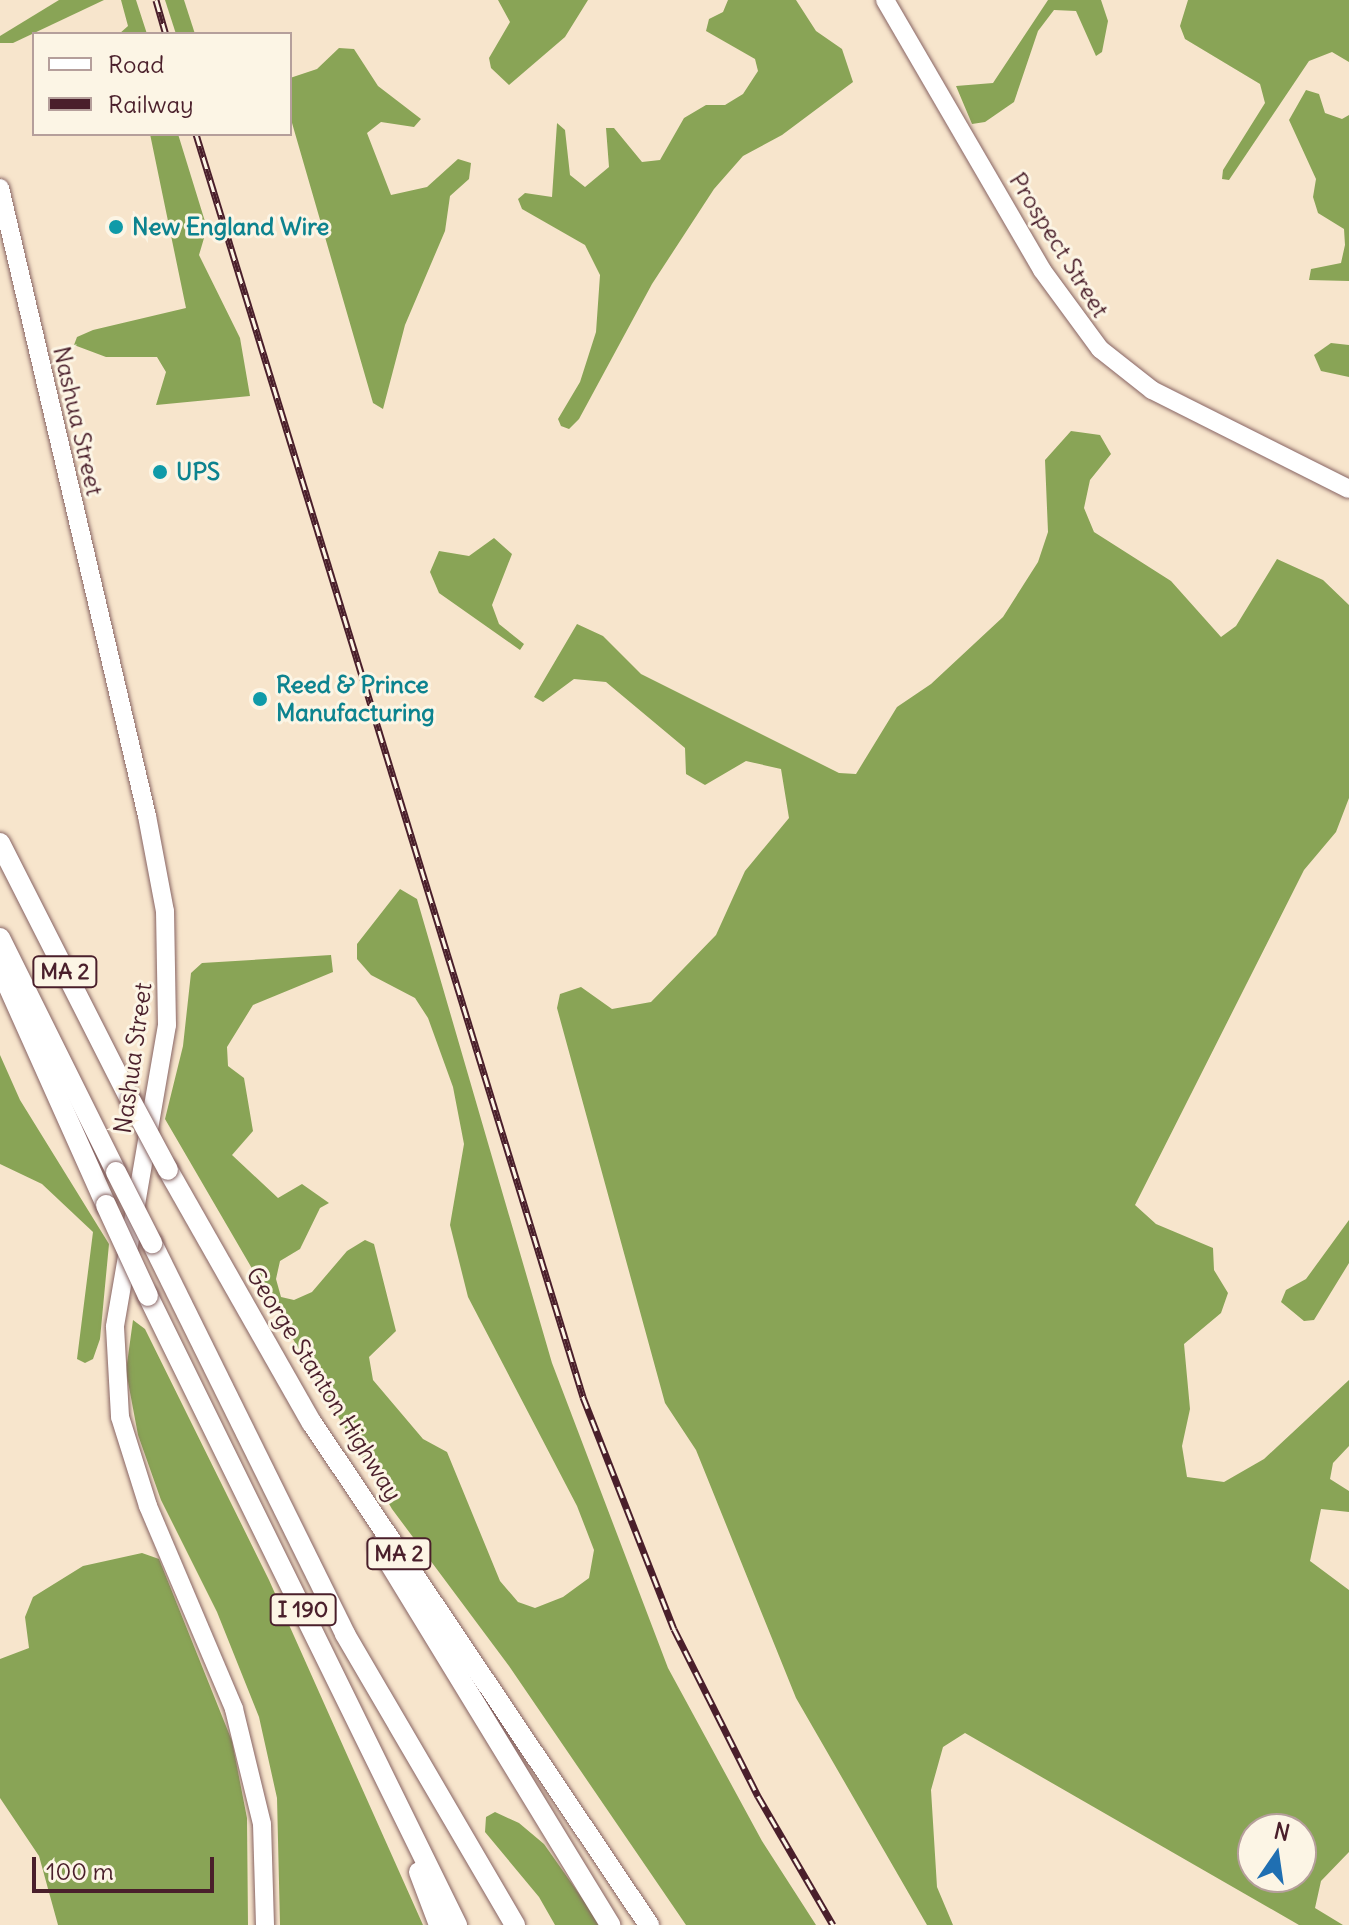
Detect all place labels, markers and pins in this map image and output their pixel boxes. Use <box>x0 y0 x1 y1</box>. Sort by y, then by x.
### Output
place label: New England Wire <box>132 213 329 241</box>
marker: New England Wire <box>107 218 125 236</box>
place label: UPS <box>176 458 220 486</box>
marker: UPS <box>151 463 169 481</box>
place label: Reed & Prince Manufacturing <box>276 671 435 727</box>
marker: Reed & Prince Manufacturing <box>251 690 269 708</box>

